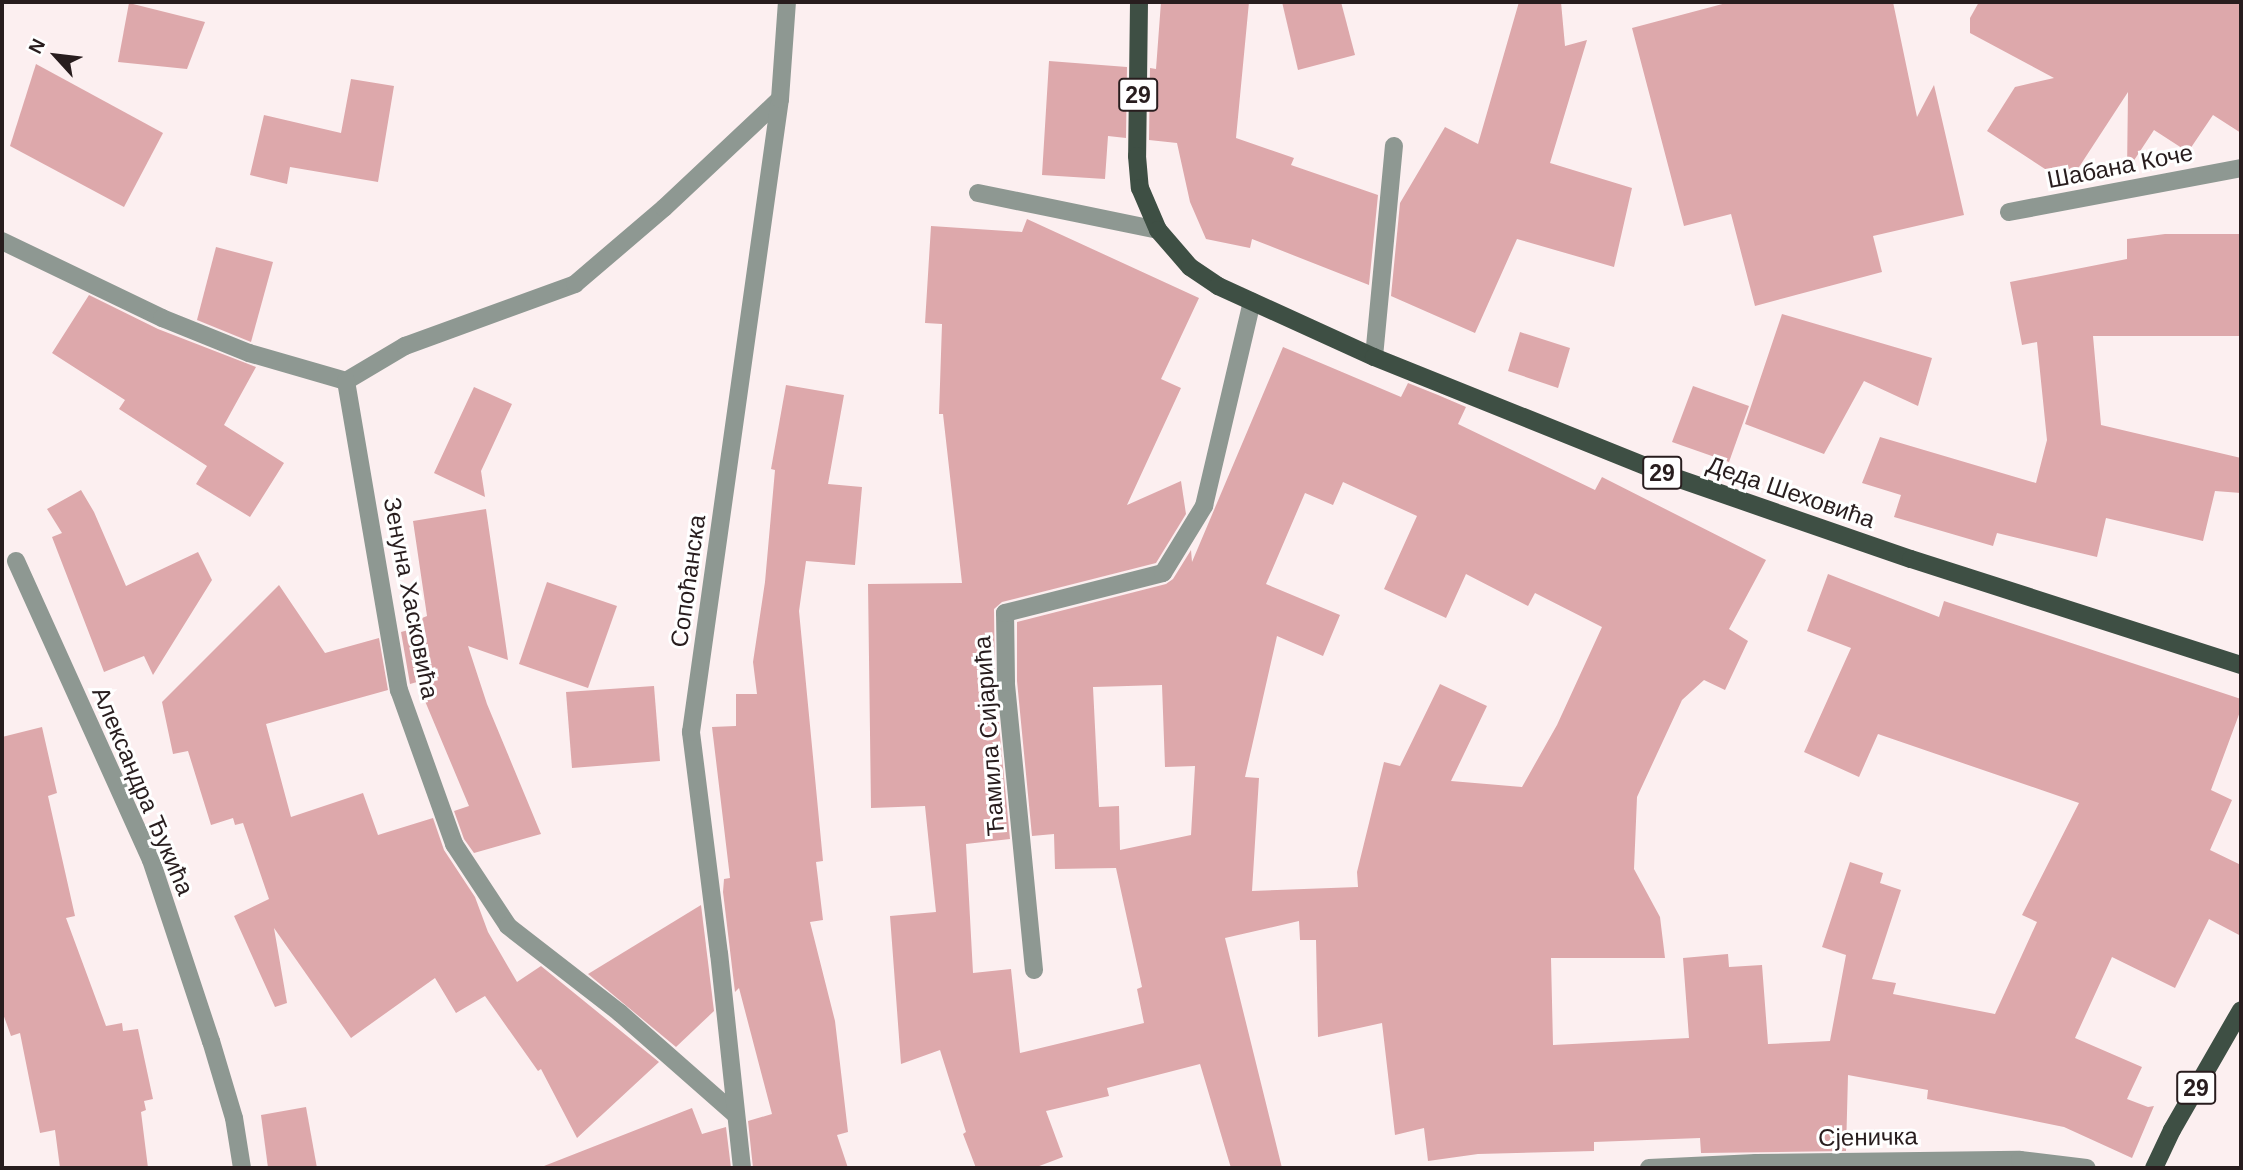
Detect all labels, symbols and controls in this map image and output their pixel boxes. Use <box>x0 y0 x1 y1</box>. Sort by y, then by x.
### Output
north arrow <box>21 21 91 91</box>
text: N <box>24 35 49 57</box>
road number: 29 <box>1117 76 1159 114</box>
street label: Шабана Коче <box>2045 138 2195 194</box>
street label: Деда Шеховића <box>1703 450 1879 534</box>
road number: 29 <box>1641 453 1683 492</box>
street label: Зенуна Хасковића <box>377 495 445 701</box>
street label: Сопоћанска <box>664 513 712 649</box>
street label: Ћамила Сијарића <box>968 635 1010 837</box>
street label: Александра Ђукића <box>86 683 200 899</box>
road number: 29 <box>2175 1068 2217 1107</box>
street label: Сјеничка <box>1818 1122 1918 1152</box>

